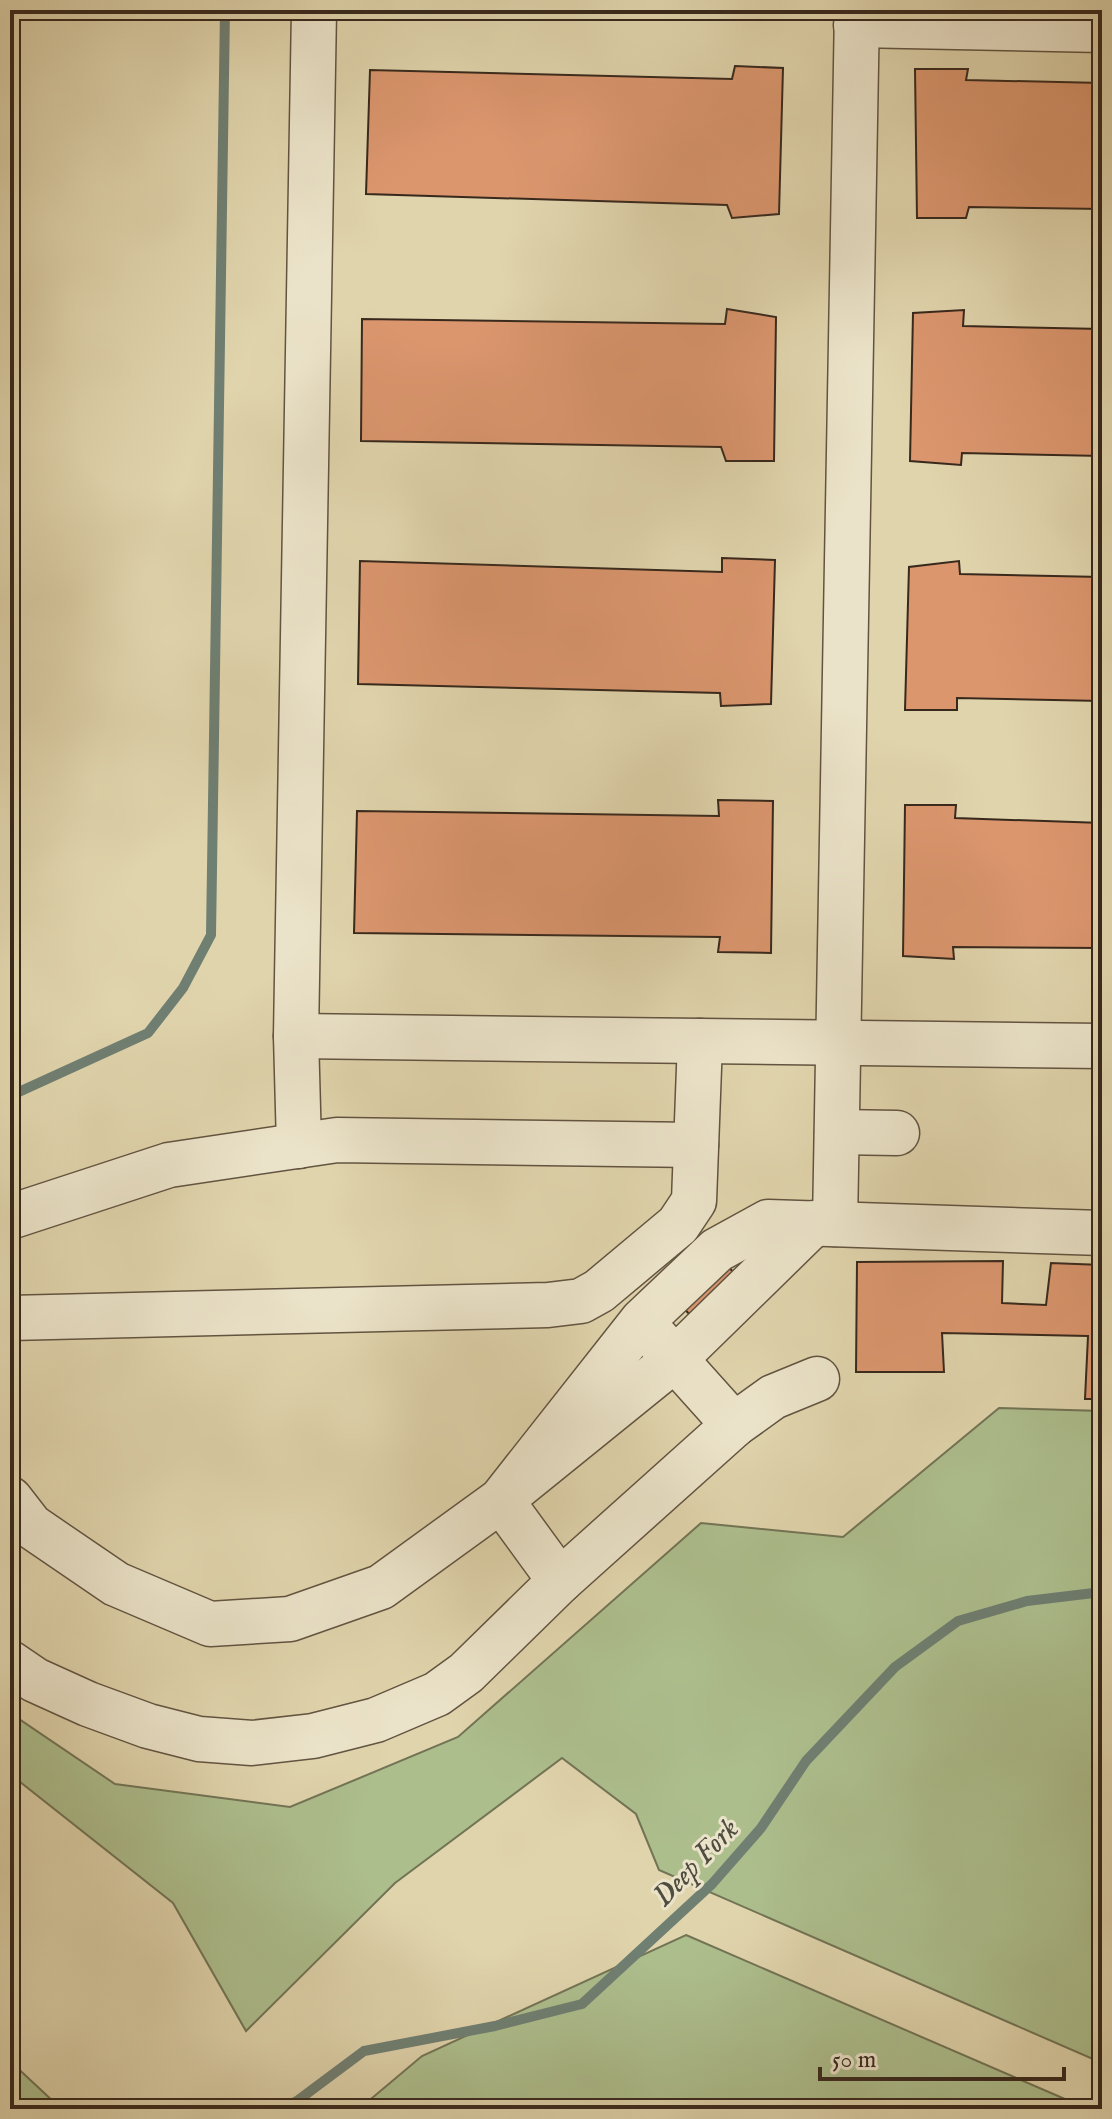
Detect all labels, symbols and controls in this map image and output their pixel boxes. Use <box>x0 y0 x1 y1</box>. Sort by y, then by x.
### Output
water label: Deep Fork <box>645 1811 748 1916</box>
scale bar <box>820 2031 1064 2081</box>
text: 50 m <box>832 2045 876 2076</box>

